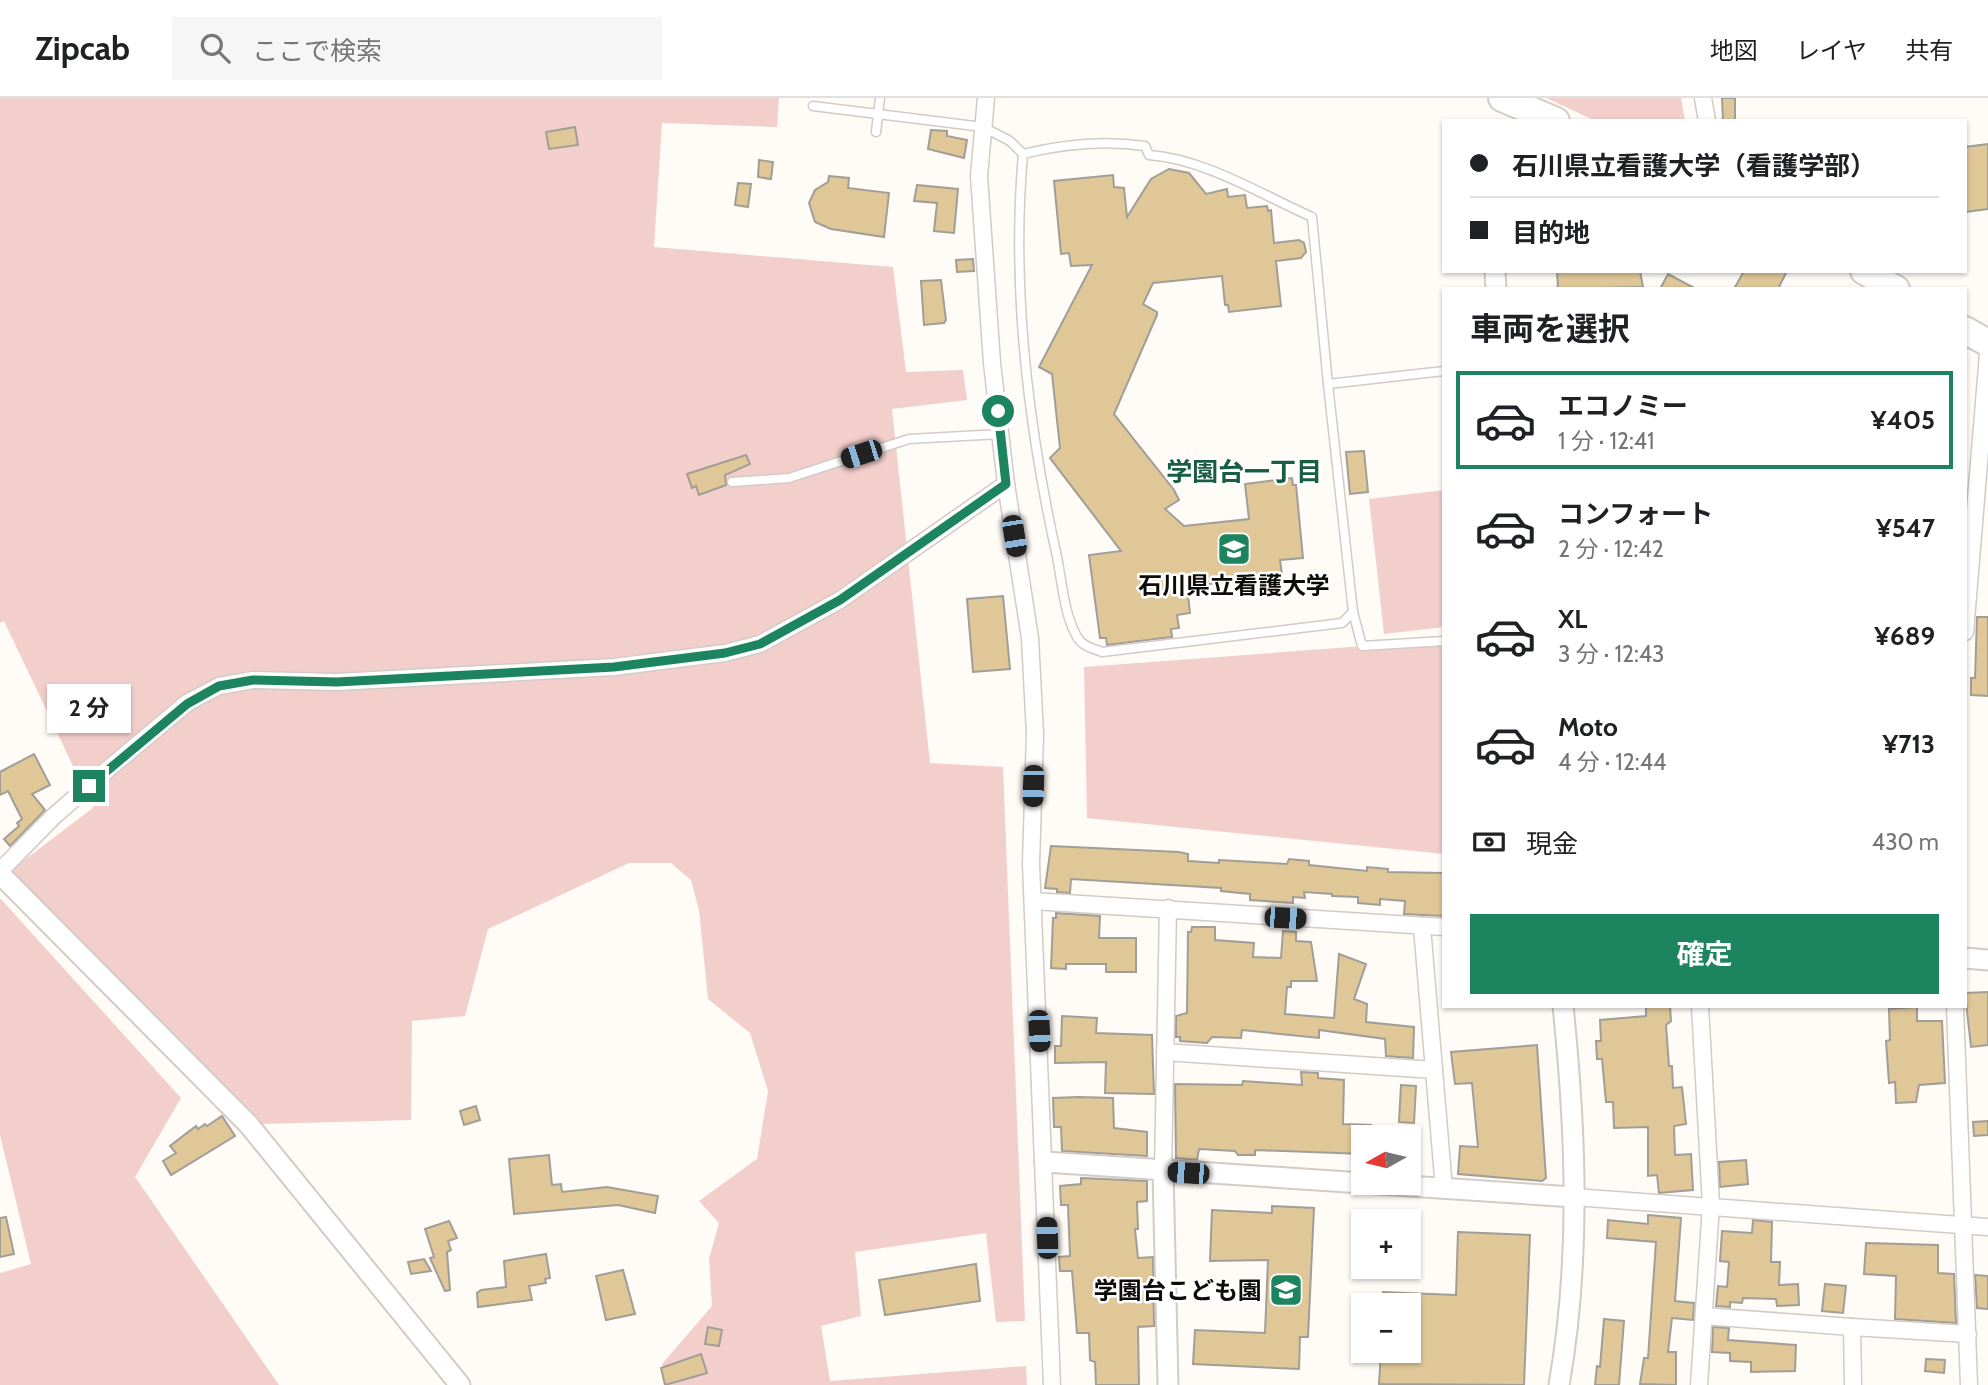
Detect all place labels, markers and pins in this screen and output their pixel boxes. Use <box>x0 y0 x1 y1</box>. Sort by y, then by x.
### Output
school or university icon: 石川県立看護大学 <box>1215 530 1253 568</box>
place label: 石川県立看護大学 <box>1138 571 1330 600</box>
school or university icon: 学園台こども園 <box>1267 1271 1305 1309</box>
place label: 学園台こども園 <box>1094 1276 1262 1305</box>

